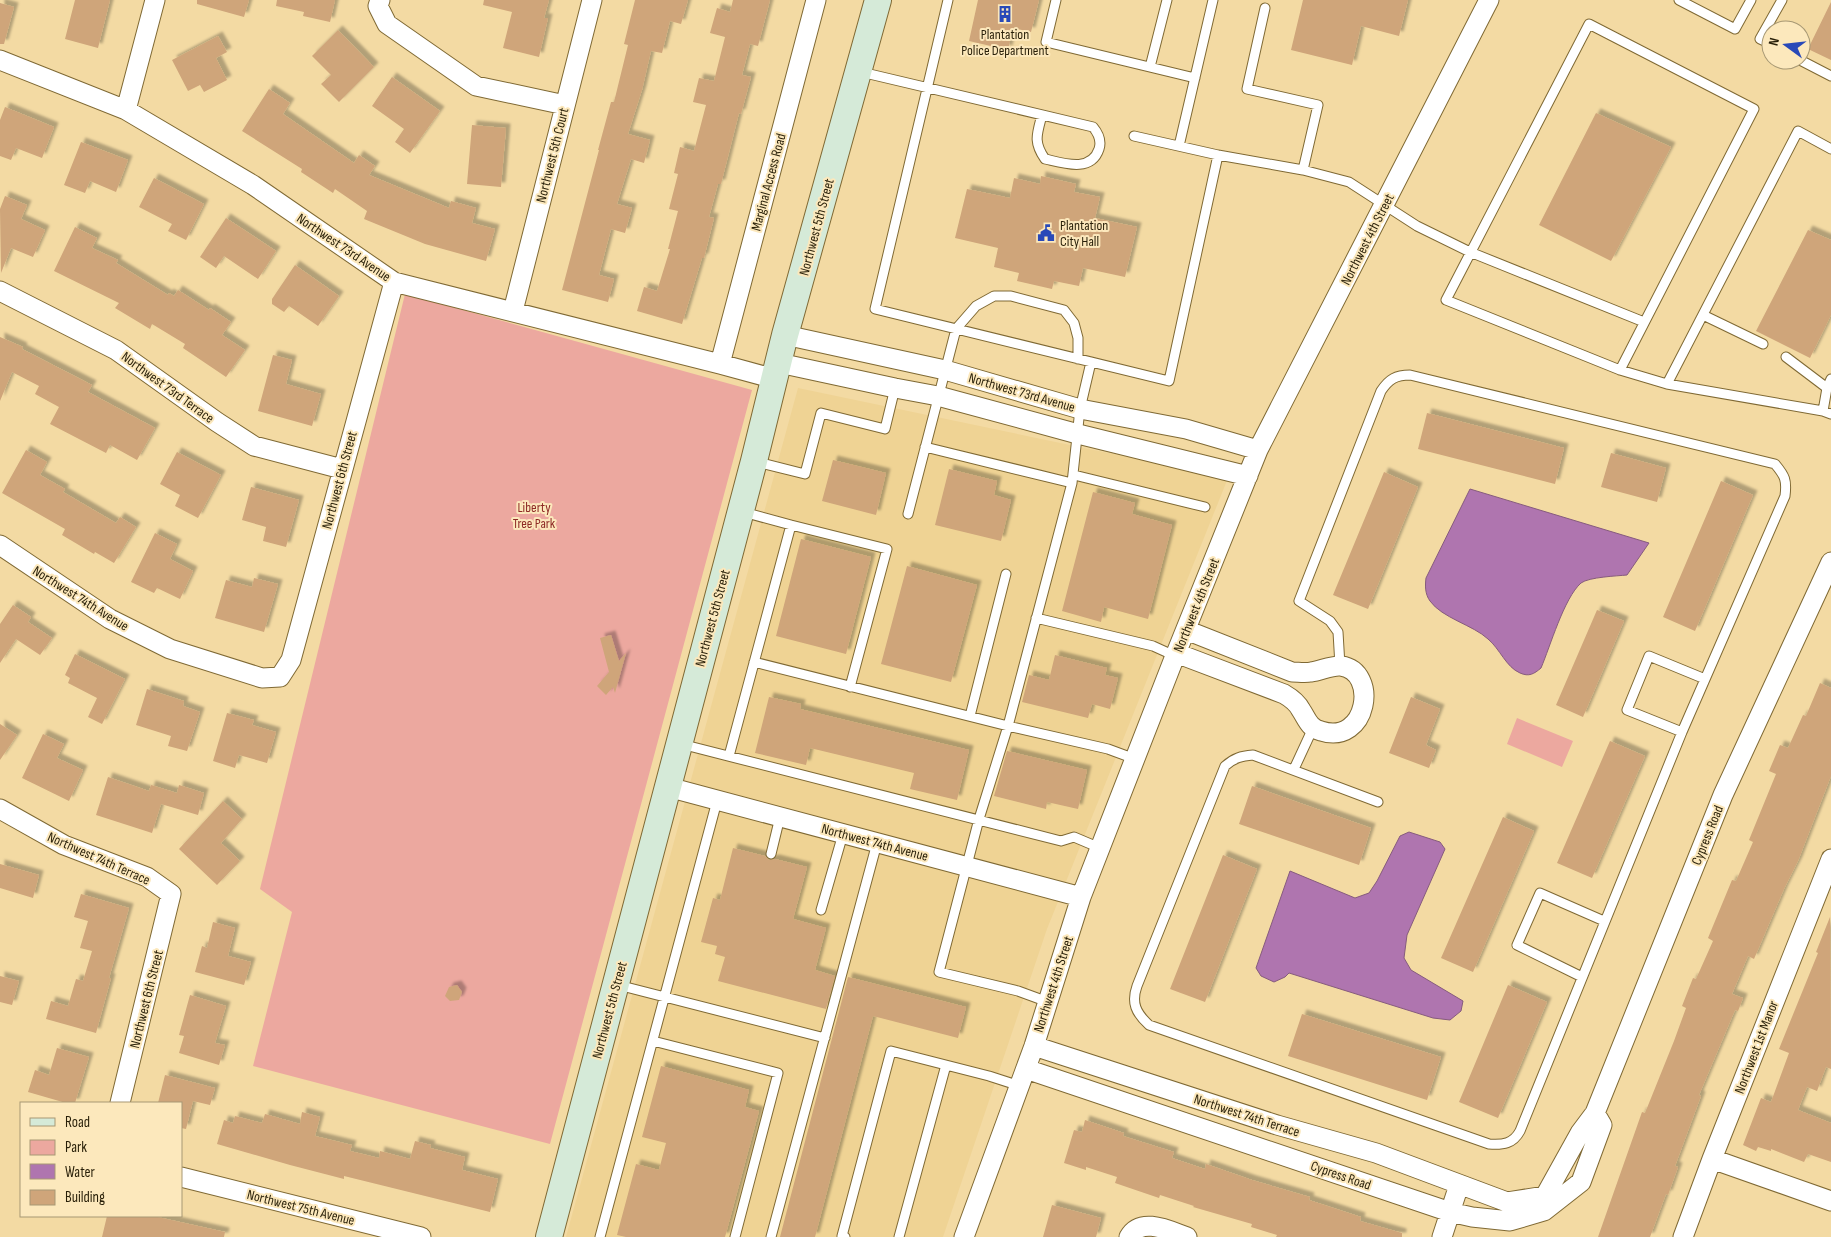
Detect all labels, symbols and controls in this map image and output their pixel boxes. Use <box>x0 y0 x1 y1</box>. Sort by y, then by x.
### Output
building icon: Plantation Police Department <box>995 4 1015 24</box>
north arrow <box>1761 20 1811 70</box>
place label: Plantation Police Department <box>961 26 1049 59</box>
text: N <box>1765 36 1783 48</box>
street label: Northwest 5th Court <box>532 106 572 204</box>
street label: Marginal Access Road <box>747 131 790 233</box>
street label: Northwest 5th Street <box>795 177 838 278</box>
street label: Northwest 4th Street <box>1337 191 1398 288</box>
street label: Northwest 73rd Avenue <box>293 210 394 285</box>
place label: Plantation City Hall <box>1060 217 1108 250</box>
public building icon: Plantation City Hall <box>1036 223 1056 243</box>
street label: Northwest 73rd Terrace <box>118 348 217 427</box>
street label: Northwest 73rd Avenue <box>967 369 1077 416</box>
street label: Northwest 6th Street <box>318 429 361 531</box>
park label: Liberty Tree Park <box>513 499 556 532</box>
street label: Northwest 4th Street <box>1170 556 1223 655</box>
street label: Northwest 74th Avenue <box>30 562 132 635</box>
street label: Northwest 5th Street <box>691 568 734 669</box>
street label: Cypress Road <box>1688 803 1727 867</box>
street label: Northwest 74th Avenue <box>820 820 930 865</box>
street label: Northwest 74th Terrace <box>45 828 153 889</box>
street label: Northwest 4th Street <box>1030 934 1077 1034</box>
street label: Northwest 6th Street <box>126 948 167 1050</box>
street label: Northwest 5th Street <box>588 960 631 1061</box>
street label: Northwest 1st Manor <box>1731 998 1782 1096</box>
street label: Northwest 74th Terrace <box>1192 1090 1302 1141</box>
legend <box>20 1102 182 1217</box>
text: Road <box>65 1113 90 1132</box>
text: Park <box>65 1138 87 1157</box>
street label: Cypress Road <box>1308 1157 1373 1194</box>
text: Water <box>65 1163 96 1182</box>
street label: Northwest 75th Avenue <box>245 1186 356 1229</box>
text: Building <box>65 1188 105 1207</box>

